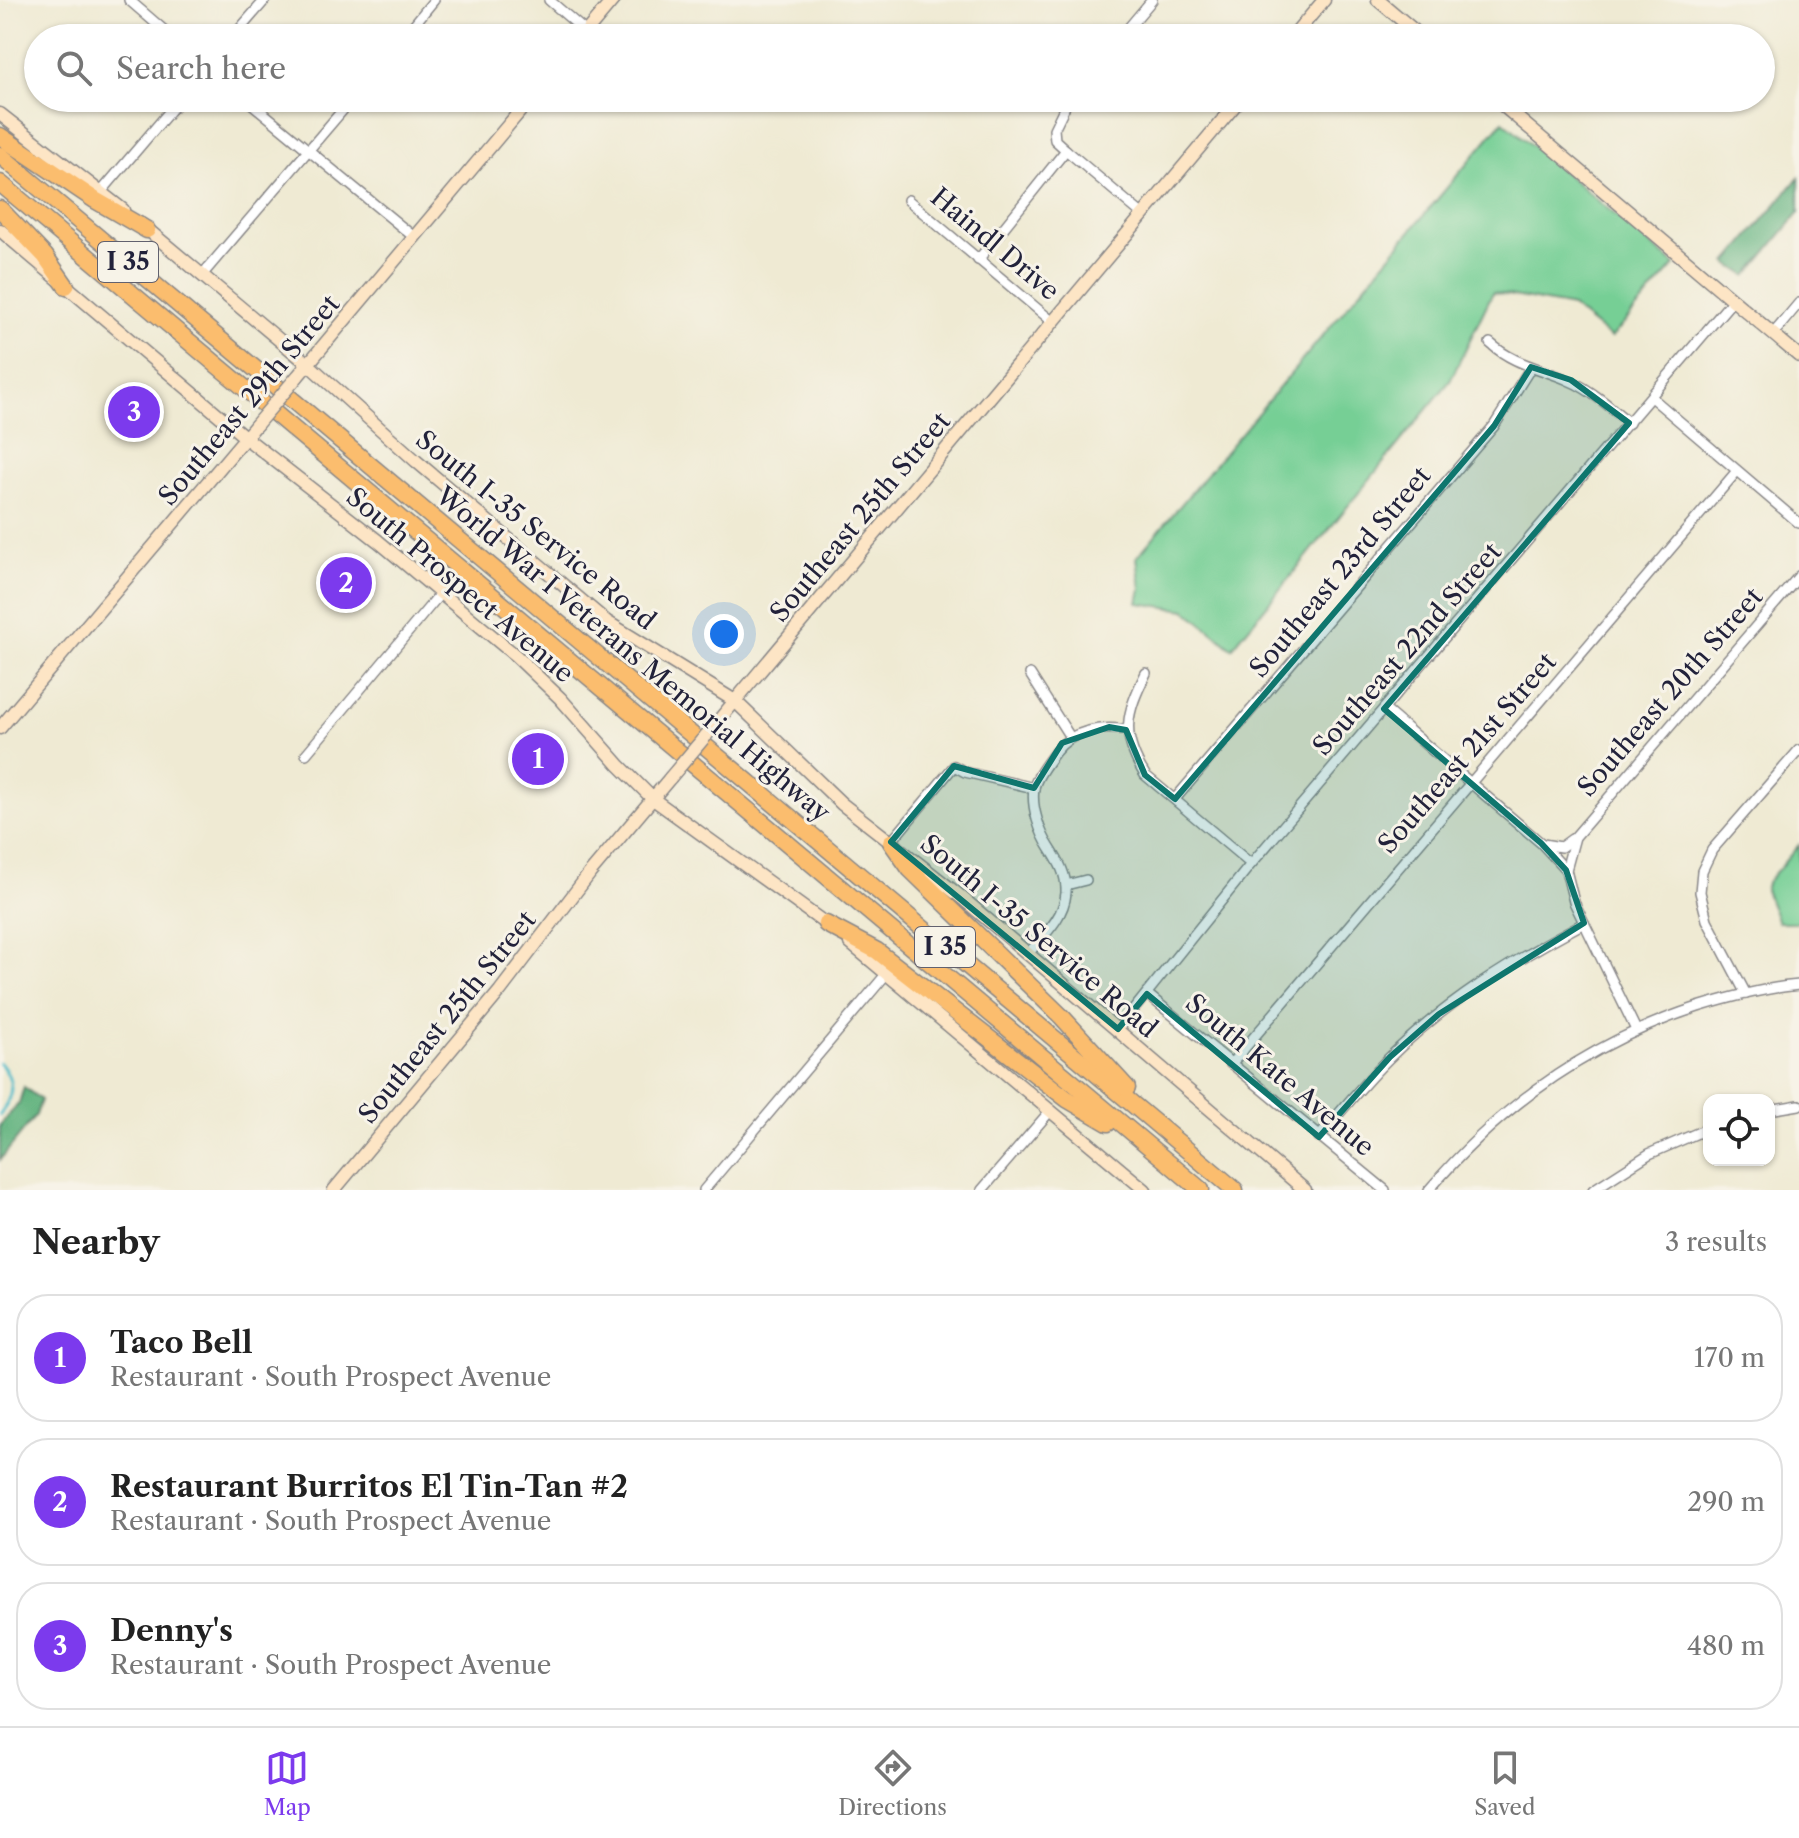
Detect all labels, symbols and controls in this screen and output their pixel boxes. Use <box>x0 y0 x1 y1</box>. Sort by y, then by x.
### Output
search box <box>24 24 1775 112</box>
icon: search <box>52 46 96 90</box>
text: Search here <box>116 50 286 87</box>
street label: Haindl Drive <box>924 181 1066 307</box>
road number: I 35 <box>98 242 158 282</box>
street label: Southeast 29th Street <box>152 288 347 512</box>
pin: 3 <box>108 382 160 442</box>
street label: Southeast 25th Street <box>763 405 958 628</box>
street label: South I-35 Service Road <box>410 423 662 637</box>
street label: Southeast 23rd Street <box>1243 460 1438 684</box>
street label: World War I Veterans Memorial Highway <box>429 479 837 829</box>
street label: South Prospect Avenue <box>340 481 580 689</box>
street label: Southeast 22nd Street <box>1306 536 1509 762</box>
pin: 2 <box>320 553 372 613</box>
street label: Southeast 20th Street <box>1571 580 1770 803</box>
your location <box>704 614 744 654</box>
street label: Southeast 21st Street <box>1371 646 1563 860</box>
pin: 1 <box>512 729 564 789</box>
street label: South I-35 Service Road <box>914 828 1164 1045</box>
street label: Southeast 25th Street <box>352 904 543 1130</box>
road number: I 35 <box>915 927 975 967</box>
street label: South Kate Avenue <box>1179 987 1381 1163</box>
map controls <box>1703 1094 1775 1166</box>
button: locate <box>1703 1094 1775 1166</box>
text: Nearby <box>32 1221 160 1263</box>
text: 3 results <box>1665 1226 1767 1258</box>
text: Taco Bell <box>110 1324 253 1361</box>
text: 1 <box>54 1342 66 1374</box>
text: 170 m <box>1694 1342 1765 1374</box>
text: Restaurant · South Prospect Avenue <box>110 1361 551 1393</box>
text: Restaurant Burritos El Tin-Tan #2 <box>110 1468 628 1505</box>
text: 2 <box>52 1486 68 1518</box>
text: 290 m <box>1687 1486 1765 1518</box>
text: Restaurant · South Prospect Avenue <box>110 1505 551 1537</box>
text: Denny's <box>110 1612 233 1649</box>
text: 3 <box>53 1630 67 1662</box>
text: 480 m <box>1687 1630 1765 1662</box>
text: Restaurant · South Prospect Avenue <box>110 1649 551 1681</box>
tab: Map <box>264 1746 311 1821</box>
tab: Directions <box>838 1746 947 1821</box>
tab: Saved <box>1474 1746 1535 1821</box>

